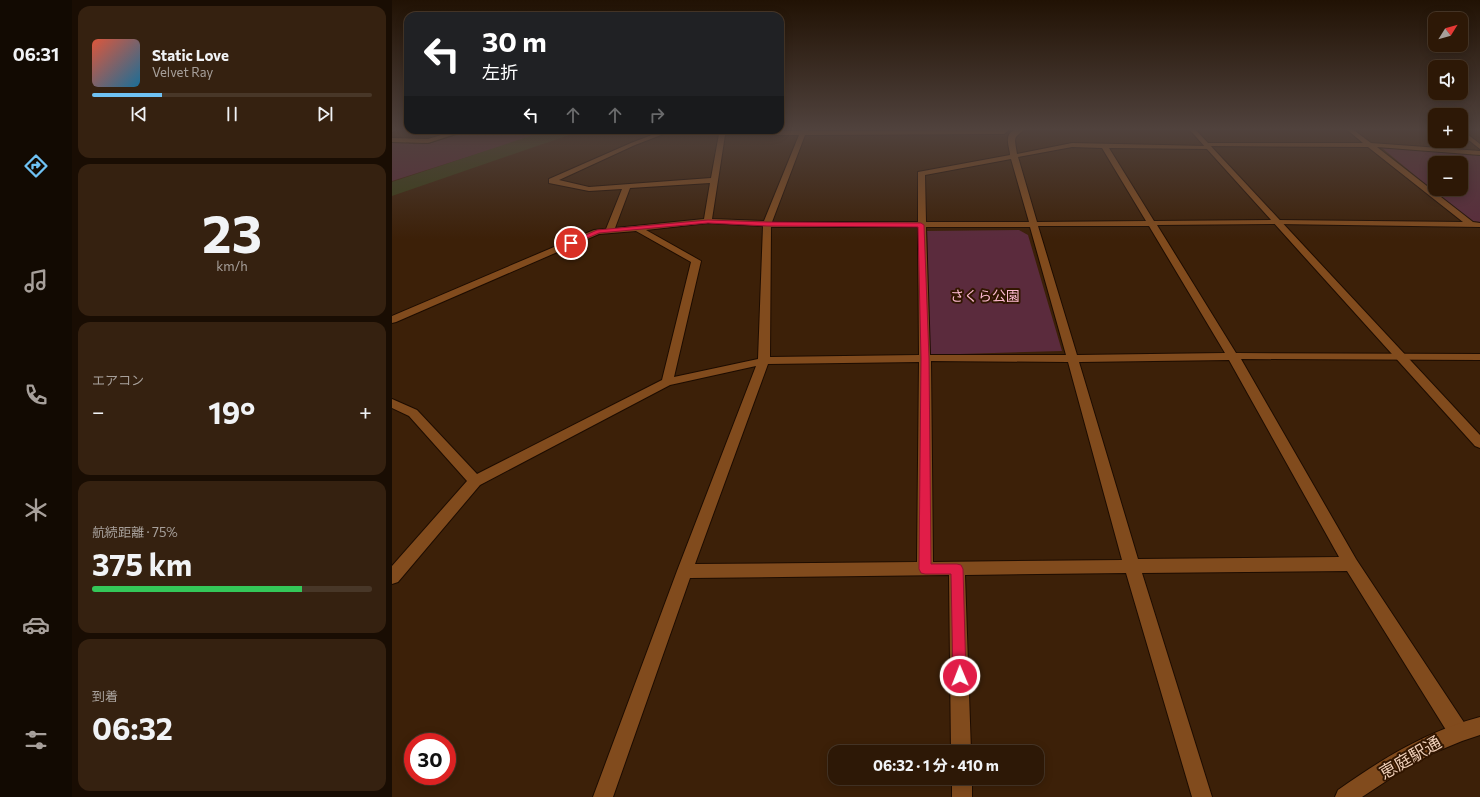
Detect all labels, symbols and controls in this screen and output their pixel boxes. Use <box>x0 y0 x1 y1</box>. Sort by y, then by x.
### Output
north arrow <box>1428 12 1468 52</box>
map controls <box>1428 12 1468 196</box>
text: 30 m <box>482 24 547 58</box>
icon: left <box>416 28 468 80</box>
text: 06:31 <box>13 43 59 65</box>
text: Static Love <box>152 46 229 64</box>
button: sound <box>1428 60 1468 100</box>
text: 左折 <box>482 61 518 83</box>
text: Velvet Ray <box>152 64 213 80</box>
icon: previous <box>128 103 150 125</box>
icon: pause <box>221 103 243 125</box>
icon: next <box>314 103 336 125</box>
icon: left <box>520 104 542 126</box>
icon: ahead <box>562 104 584 126</box>
icon: ahead <box>604 104 626 126</box>
icon: right <box>646 104 668 126</box>
button: + <box>1428 108 1468 148</box>
icon: directions <box>22 152 50 180</box>
button: − <box>1428 156 1468 196</box>
text: 23 <box>202 200 262 264</box>
pin <box>554 226 588 260</box>
icon: arrive <box>560 232 582 254</box>
text: km/h <box>216 258 248 274</box>
icon: music <box>22 267 50 295</box>
park label: さくら公園 <box>950 287 1020 304</box>
text: エアコン <box>92 372 144 388</box>
icon: phone <box>22 381 50 409</box>
text: 19° <box>208 393 255 430</box>
text: − <box>92 398 105 425</box>
text: + <box>359 398 372 425</box>
icon: climate <box>22 496 50 524</box>
text: 航続距離 · 75% <box>92 524 178 540</box>
text: 375 km <box>92 545 192 582</box>
icon: car <box>22 611 50 639</box>
position arrow <box>939 655 981 697</box>
text: 到着 <box>92 688 118 704</box>
text: 06:32 <box>92 709 173 746</box>
icon: filters <box>22 726 50 754</box>
street label: 恵庭駅通 <box>1375 731 1445 783</box>
speed limit sign: 30 <box>404 733 456 785</box>
text: 06:32 · 1 分 · 410 m <box>873 756 999 774</box>

